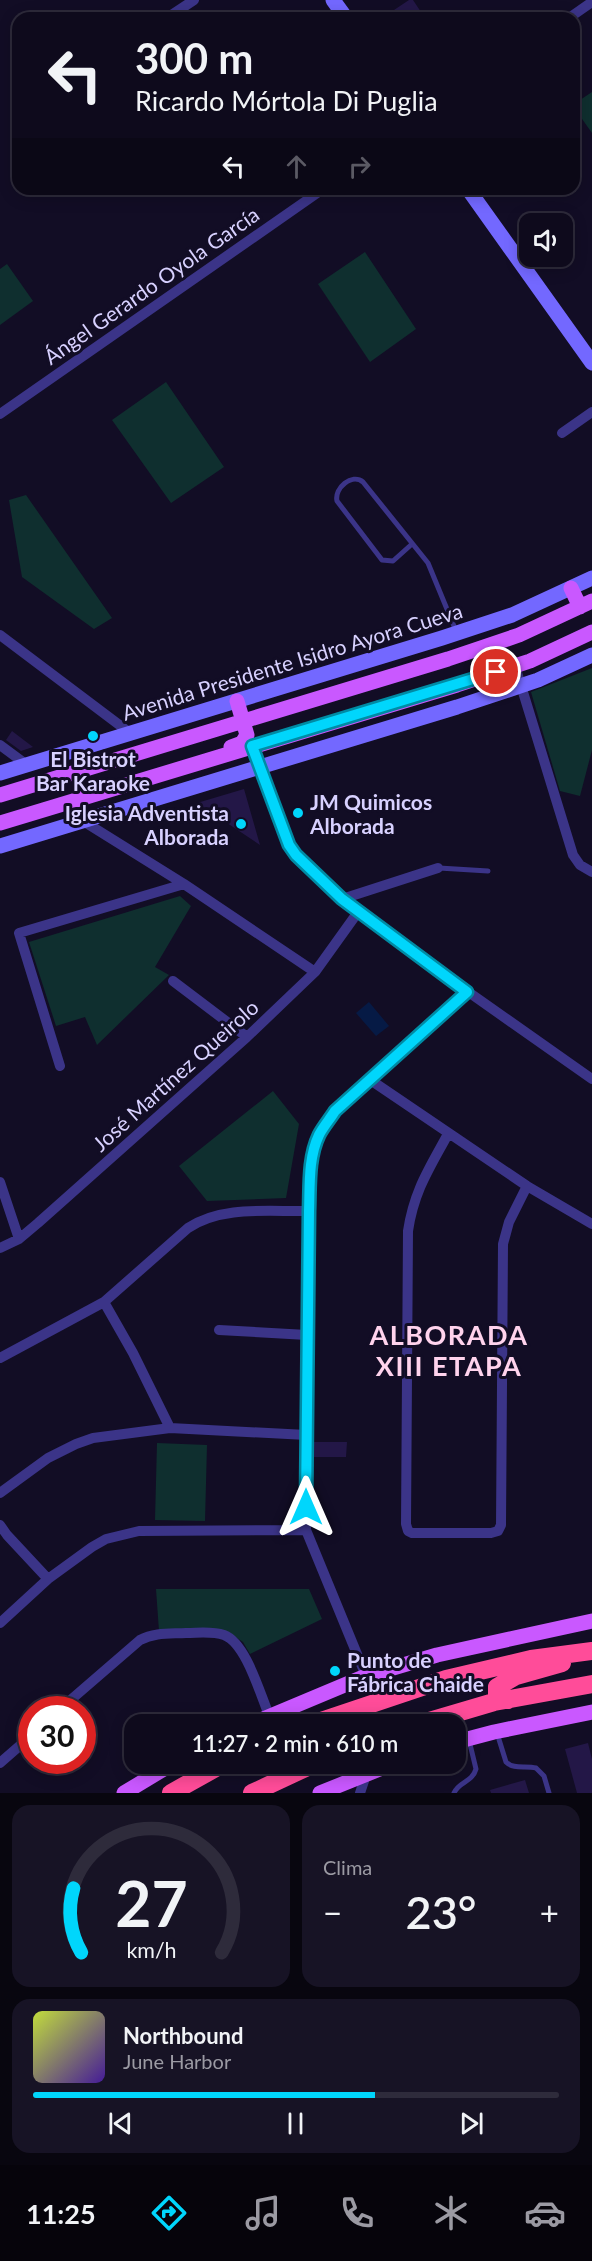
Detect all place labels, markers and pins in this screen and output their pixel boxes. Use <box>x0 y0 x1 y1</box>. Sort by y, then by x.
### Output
pin <box>470 646 521 697</box>
marker: El Bistrot Bar Karaoke <box>86 729 100 743</box>
place label: El Bistrot Bar Karaoke <box>36 746 150 795</box>
place label: JM Quimicos Alborada <box>309 789 432 838</box>
place label: Iglesia Adventista Alborada <box>65 800 229 849</box>
marker: JM Quimicos Alborada <box>291 806 305 820</box>
marker: Iglesia Adventista Alborada <box>234 817 248 831</box>
place label: Punto de Fábrica Chaide <box>347 1647 484 1696</box>
marker: Punto de Fábrica Chaide <box>328 1664 342 1678</box>

